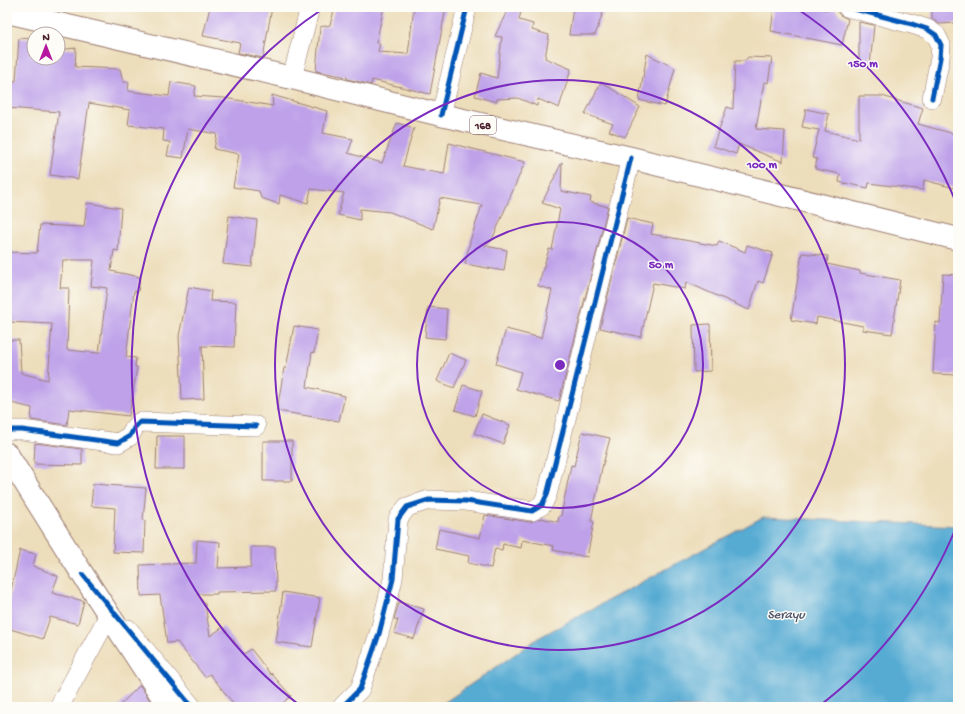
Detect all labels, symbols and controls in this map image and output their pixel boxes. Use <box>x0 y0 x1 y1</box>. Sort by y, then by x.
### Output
north arrow <box>26 26 66 66</box>
text: N <box>42 32 50 44</box>
text: 150 m <box>847 58 878 72</box>
road number: 168 <box>470 116 496 134</box>
text: 100 m <box>746 159 777 173</box>
text: 50 m <box>649 259 674 273</box>
centre of rings <box>553 358 567 372</box>
water label: Serayu <box>767 608 805 623</box>

